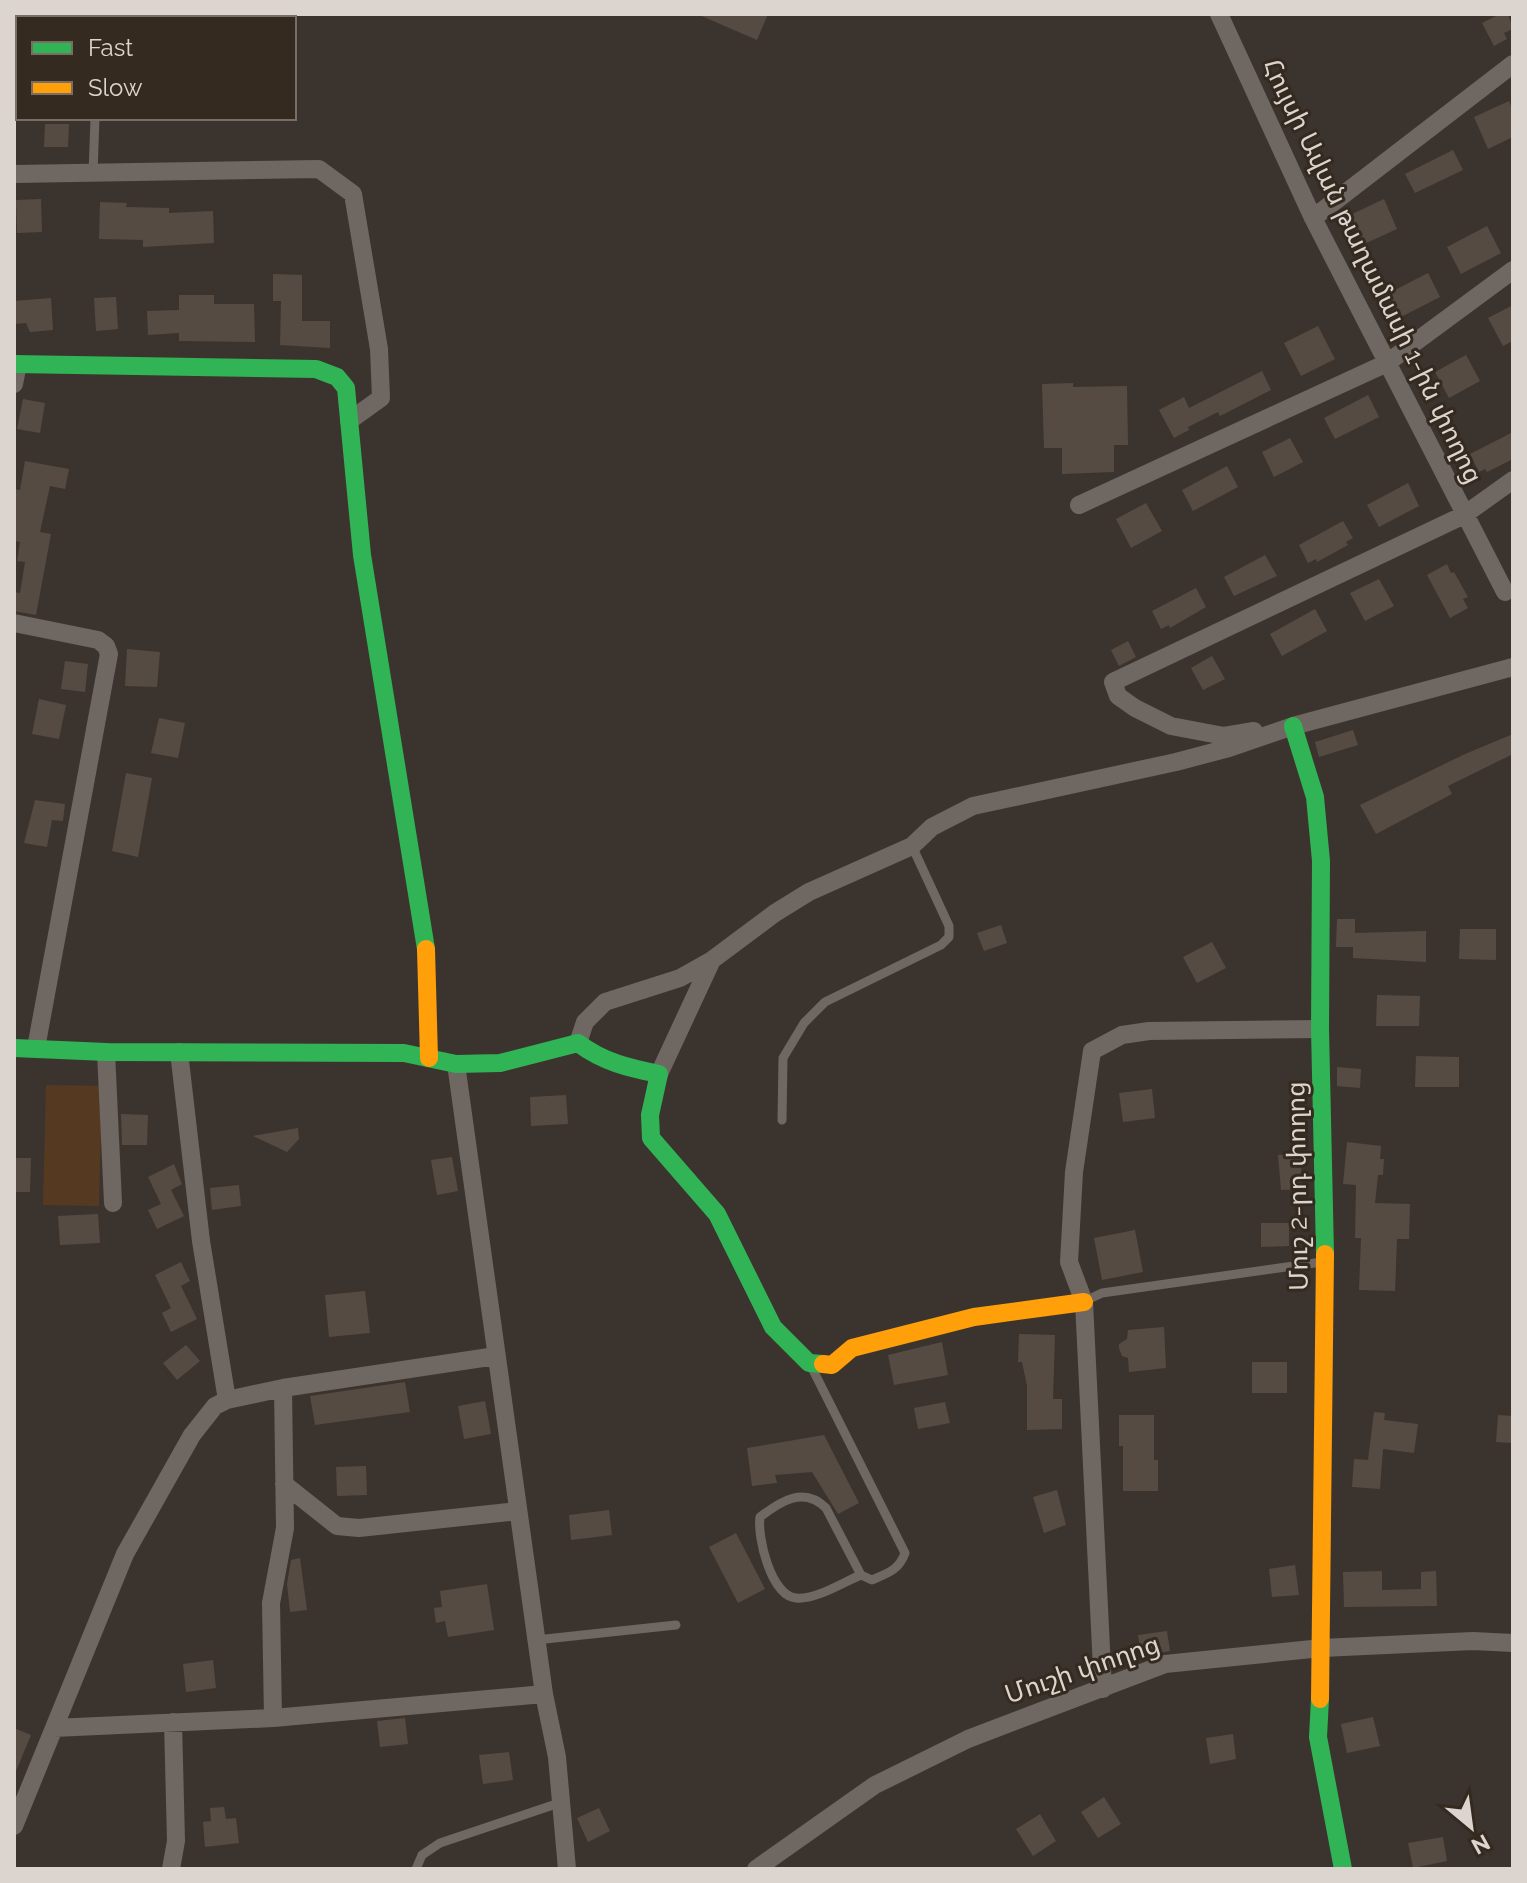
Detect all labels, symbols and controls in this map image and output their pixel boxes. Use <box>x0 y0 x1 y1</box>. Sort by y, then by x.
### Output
legend <box>16 16 296 120</box>
text: Fast <box>88 33 133 62</box>
street label: Հույսի Ավան թաղամասի 1-ին փողոց <box>1257 54 1489 488</box>
text: Slow <box>88 73 143 102</box>
street label: Մուշ 2-րդ փողոց <box>1280 1081 1314 1291</box>
street label: Մուշի փողոց <box>1001 1628 1163 1710</box>
north arrow <box>1431 1787 1511 1867</box>
text: N <box>1467 1829 1494 1860</box>

